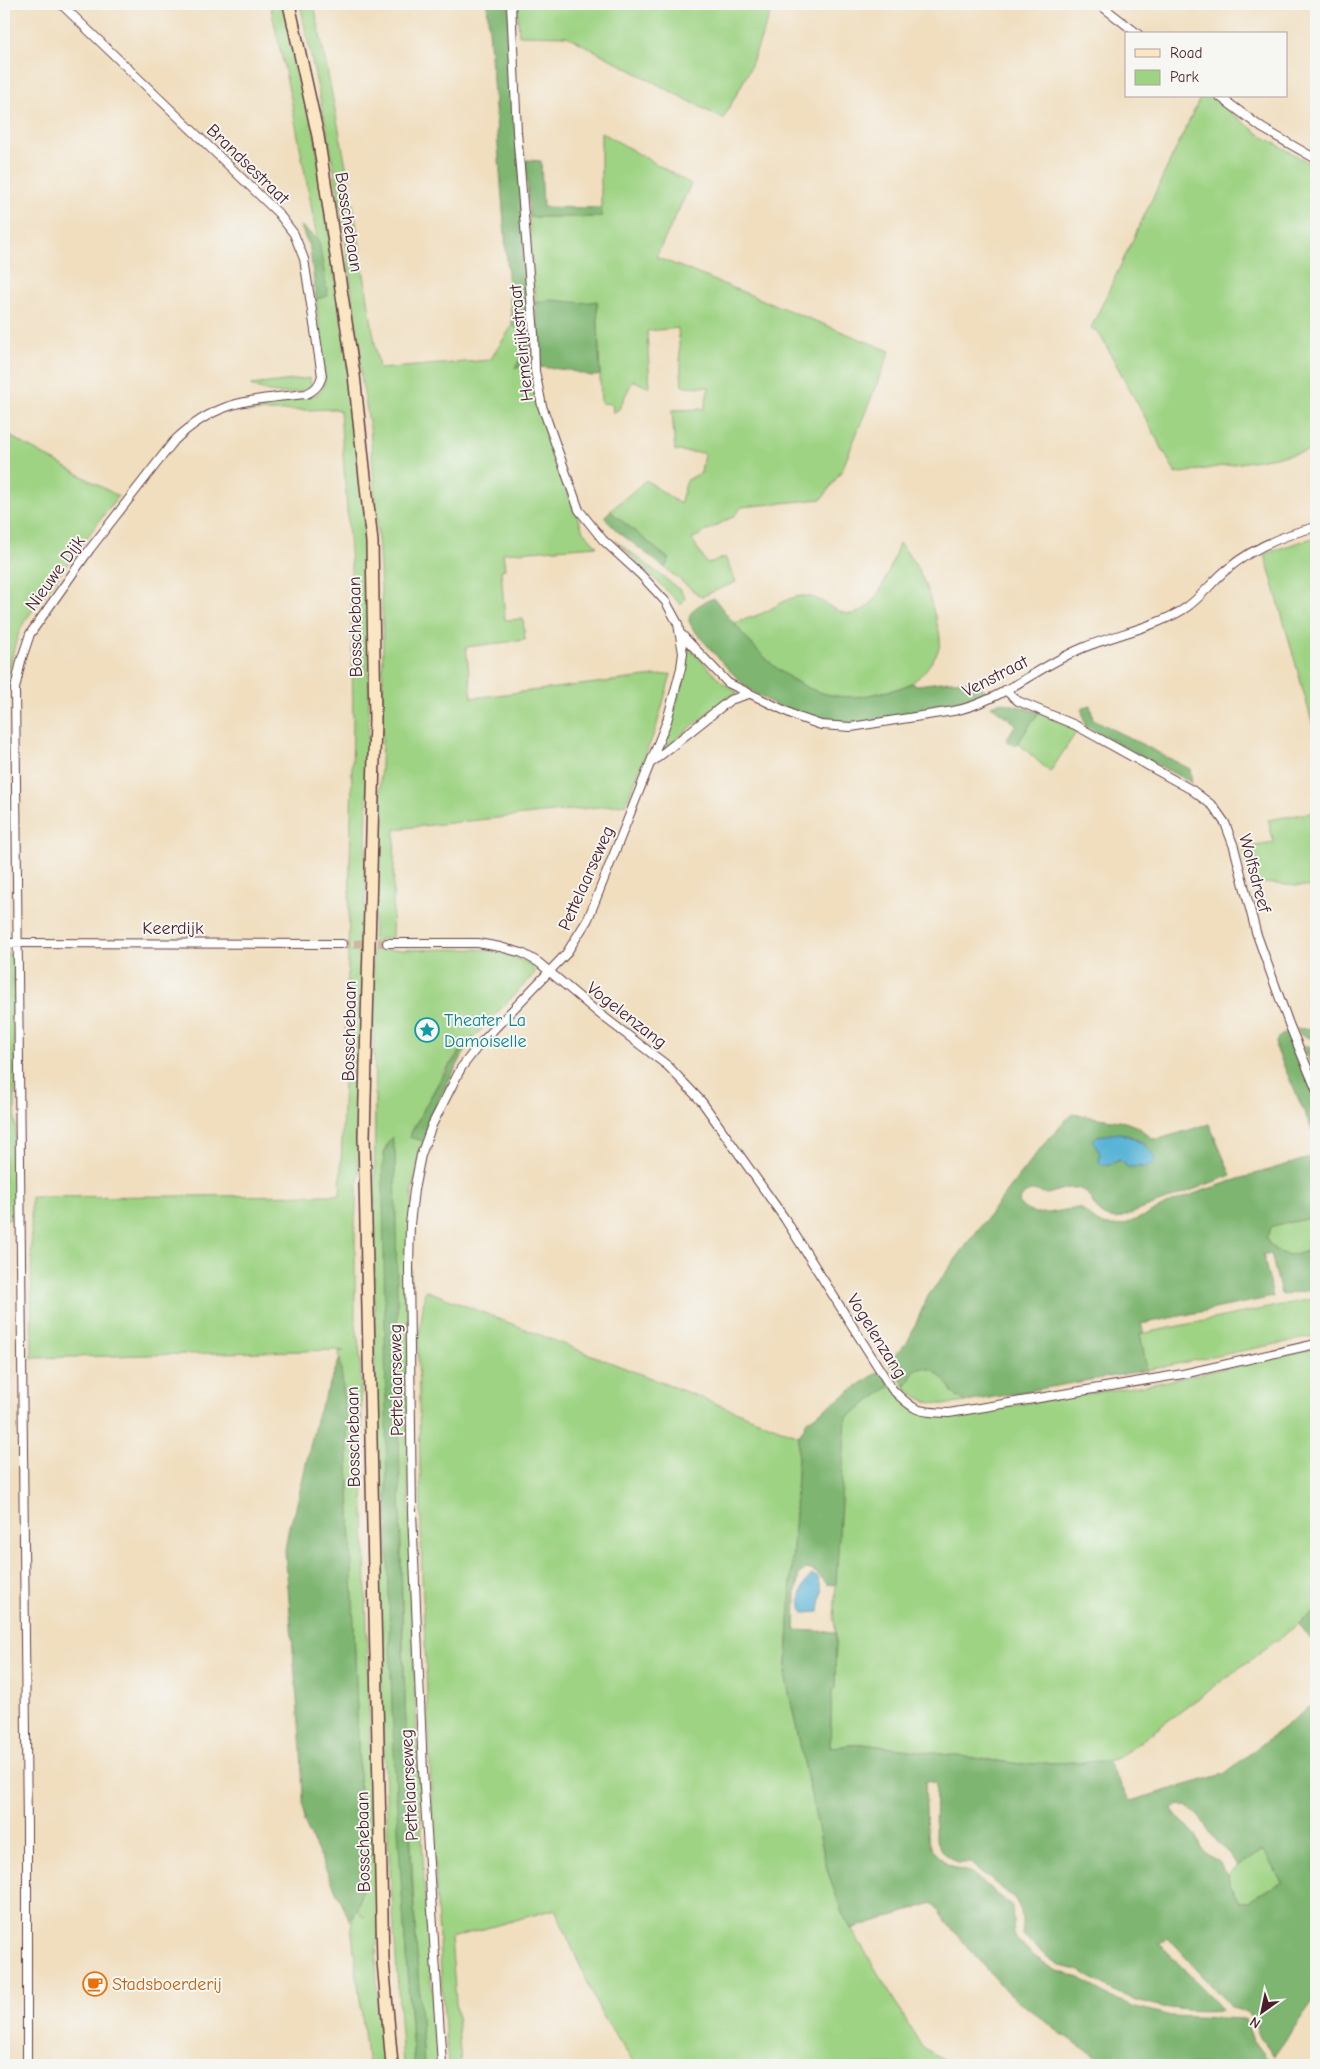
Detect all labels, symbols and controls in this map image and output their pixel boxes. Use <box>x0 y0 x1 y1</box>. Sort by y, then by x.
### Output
legend <box>1125 32 1288 98</box>
text: Road <box>1170 44 1202 62</box>
text: Park <box>1170 68 1199 86</box>
street label: Brandsestraat <box>202 120 294 209</box>
street label: Bosschebaan <box>330 171 367 274</box>
street label: Hemelrijkstraat <box>505 283 538 402</box>
street label: Nieuwe Dijk <box>21 531 90 615</box>
street label: Bosschebaan <box>344 576 367 678</box>
street label: Venstraat <box>959 651 1032 702</box>
street label: Pettelaarseweg <box>554 823 619 934</box>
street label: Wolfsdreef <box>1234 832 1275 916</box>
street label: Keerdijk <box>142 918 204 939</box>
street label: Vogelenzang <box>583 978 671 1053</box>
street label: Bosschebaan <box>338 980 361 1082</box>
place label: Theater La Damoiselle <box>444 1010 526 1052</box>
place icon: Theater La Damoiselle <box>414 1017 440 1043</box>
street label: Vogelenzang <box>842 1290 911 1382</box>
street label: Pettelaarseweg <box>385 1324 408 1436</box>
street label: Bosschebaan <box>342 1386 365 1488</box>
street label: Pettelaarseweg <box>396 1728 423 1842</box>
street label: Bosschebaan <box>352 1791 375 1893</box>
cafe icon: Stadsboerderij <box>82 1971 108 1997</box>
place label: Stadsboerderij <box>112 1974 222 1995</box>
north arrow <box>1238 1986 1288 2036</box>
text: N <box>1247 2013 1264 2032</box>

